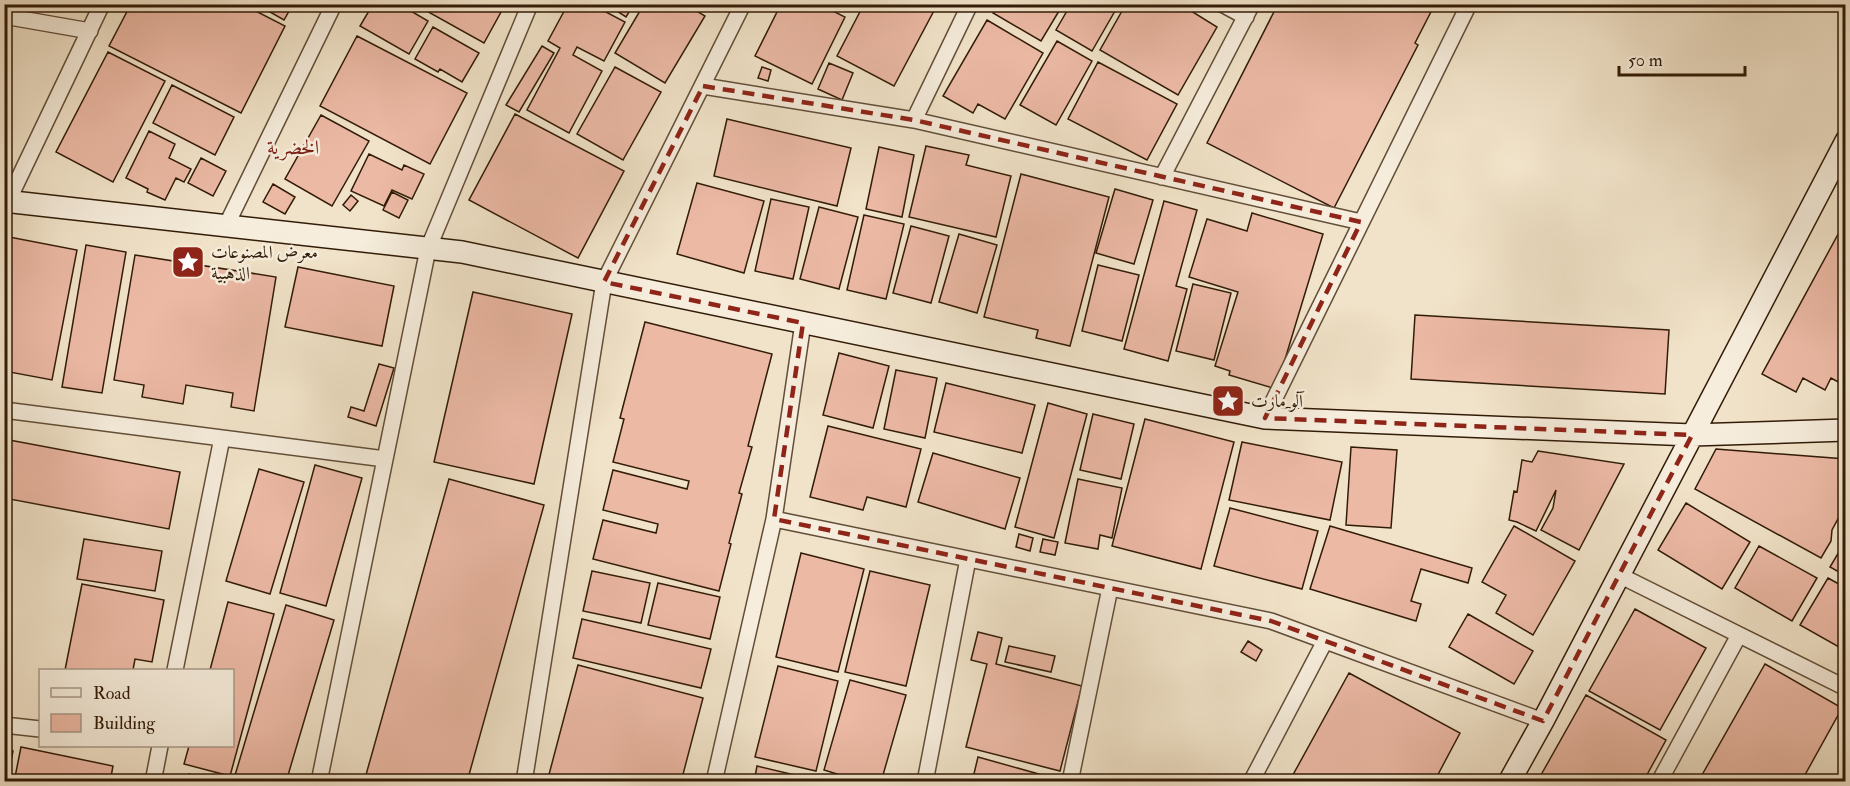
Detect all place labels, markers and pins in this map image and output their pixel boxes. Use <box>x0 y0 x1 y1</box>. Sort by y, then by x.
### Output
place label: معرض المصنوعات الذهبية <box>211 241 318 285</box>
place icon: معرض المصنوعات الذهبية <box>170 244 206 280</box>
place icon: آلو مارت <box>1210 383 1246 419</box>
place label: آلو مارت <box>1251 390 1305 413</box>

